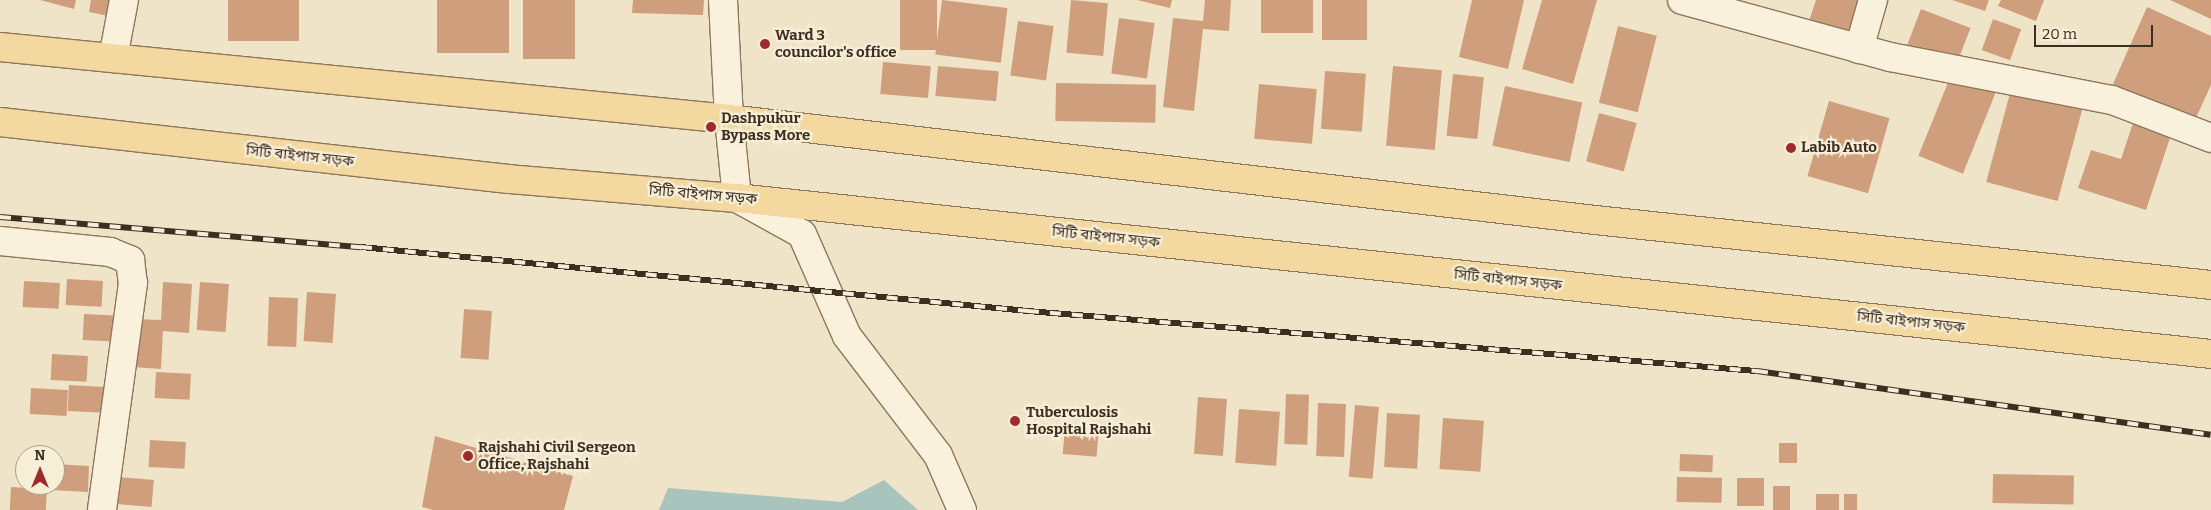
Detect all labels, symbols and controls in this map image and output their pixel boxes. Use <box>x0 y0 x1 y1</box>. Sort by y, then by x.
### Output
scale bar <box>2036 15 2155 47</box>
text: 20 m <box>2042 25 2077 43</box>
place label: Ward 3 councilor's office <box>775 26 897 61</box>
marker: Ward 3 councilor's office <box>759 38 771 50</box>
place label: Dashpukur Bypass More <box>721 109 810 144</box>
marker: Dashpukur Bypass More <box>705 121 717 133</box>
place label: Labib Auto <box>1801 139 1877 157</box>
street label: সিটি বাইপাস সড়ক <box>245 141 355 171</box>
marker: Labib Auto <box>1785 142 1797 154</box>
street label: সিটি বাইপাস সড়ক <box>648 181 758 209</box>
street label: সিটি বাইপাস সড়ক <box>1051 222 1161 252</box>
street label: সিটি বাইপাস সড়ক <box>1453 265 1563 295</box>
street label: সিটি বাইপাস সড়ক <box>1856 307 1966 337</box>
place label: Tuberculosis Hospital Rajshahi <box>1026 403 1151 438</box>
marker: Tuberculosis Hospital Rajshahi <box>1008 414 1022 428</box>
place label: Rajshahi Civil Sergeon Office, Rajshahi <box>478 438 636 473</box>
north arrow <box>15 445 65 495</box>
text: N <box>35 447 45 464</box>
marker: Rajshahi Civil Sergeon Office, Rajshahi <box>462 450 474 462</box>

